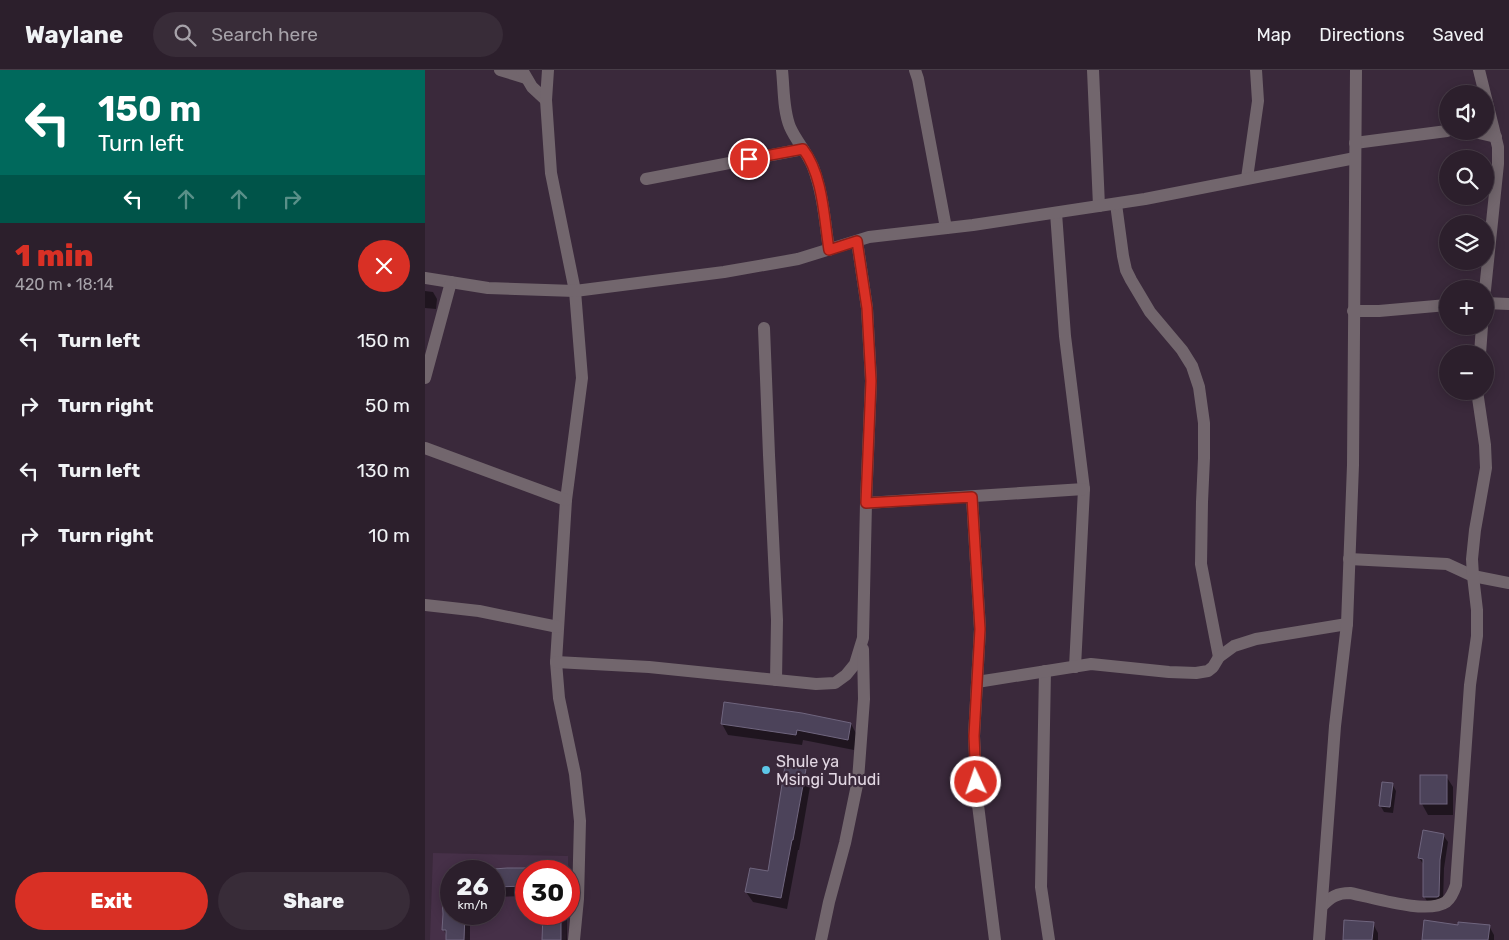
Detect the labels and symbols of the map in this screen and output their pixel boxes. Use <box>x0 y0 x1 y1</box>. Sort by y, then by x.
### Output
pin <box>728 138 770 180</box>
place label: Shule ya Msingi Juhudi <box>776 752 880 789</box>
position arrow <box>949 755 1001 807</box>
marker: Shule ya Msingi Juhudi <box>760 764 772 776</box>
speed limit sign: 30 <box>515 860 580 925</box>

